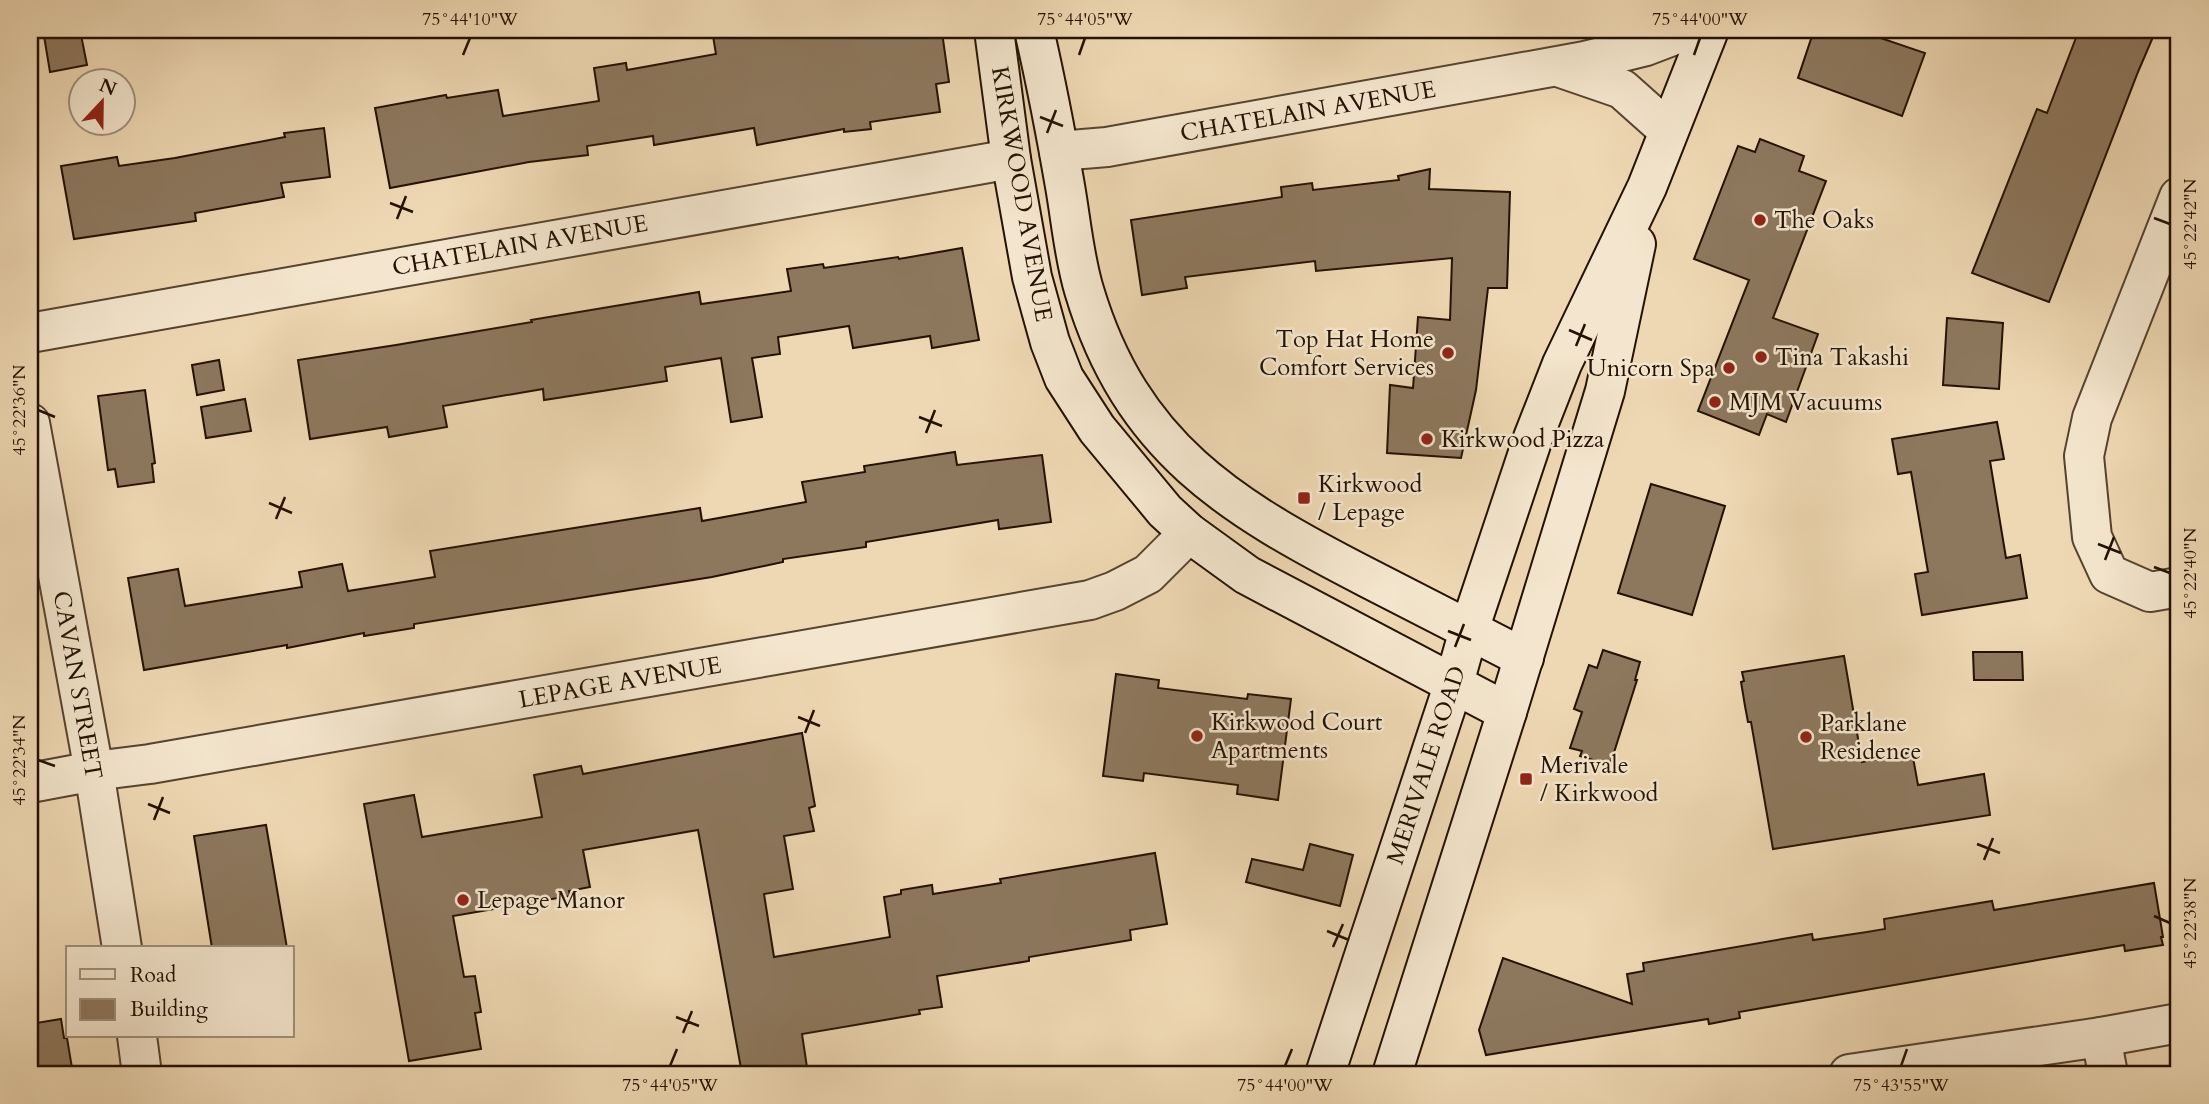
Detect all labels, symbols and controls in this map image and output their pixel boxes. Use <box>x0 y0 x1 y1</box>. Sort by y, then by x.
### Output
text: 75°44'10"W <box>422 7 518 32</box>
text: 75°44'05"W <box>1037 7 1133 32</box>
text: 75°44'00"W <box>1652 7 1748 32</box>
street label: KIRKWOOD AVENUE <box>983 64 1060 324</box>
north arrow <box>66 66 136 136</box>
text: N <box>95 72 121 102</box>
street label: CHATELAIN AVENUE <box>1178 73 1438 150</box>
text: 45°22'42"N <box>2178 178 2203 270</box>
place label: The Oaks <box>1774 204 1874 237</box>
street label: CHATELAIN AVENUE <box>390 207 650 284</box>
marker: The Oaks <box>1752 212 1768 228</box>
place label: Top Hat Home Comfort Services <box>1259 323 1434 384</box>
place label: Tina Takashi <box>1775 341 1909 374</box>
marker: Top Hat Home Comfort Services <box>1440 345 1456 361</box>
marker: Tina Takashi <box>1753 349 1769 365</box>
place label: Unicorn Spa <box>1587 352 1716 385</box>
marker: Unicorn Spa <box>1721 360 1737 376</box>
text: 45°22'36"N <box>7 364 32 456</box>
place label: MJM Vacuums <box>1729 386 1882 419</box>
marker: MJM Vacuums <box>1707 394 1723 410</box>
place label: Kirkwood Pizza <box>1441 423 1605 456</box>
marker: Kirkwood Pizza <box>1419 431 1435 447</box>
place label: Kirkwood / Lepage <box>1318 468 1422 529</box>
marker: Kirkwood / Lepage <box>1296 490 1312 506</box>
text: 45°22'40"N <box>2178 527 2203 619</box>
street label: CAVAN STREET <box>45 588 110 782</box>
street label: LEPAGE AVENUE <box>516 648 724 717</box>
street label: MERIVALE ROAD <box>1379 662 1474 869</box>
place label: Kirkwood Court Apartments <box>1211 706 1383 767</box>
place label: Parklane Residence <box>1820 707 1921 768</box>
text: 45°22'34"N <box>7 714 32 806</box>
marker: Kirkwood Court Apartments <box>1189 728 1205 744</box>
marker: Parklane Residence <box>1798 729 1814 745</box>
place label: Merivale / Kirkwood <box>1540 749 1659 810</box>
marker: Merivale / Kirkwood <box>1518 771 1534 787</box>
text: 45°22'38"N <box>2178 877 2203 969</box>
place label: Lepage Manor <box>477 884 625 917</box>
marker: Lepage Manor <box>455 892 471 908</box>
legend <box>66 946 294 1038</box>
text: Road <box>130 961 176 990</box>
text: Building <box>130 995 208 1024</box>
text: 75°44'05"W <box>622 1073 718 1098</box>
text: 75°44'00"W <box>1237 1073 1333 1098</box>
text: 75°43'55"W <box>1853 1073 1949 1098</box>

